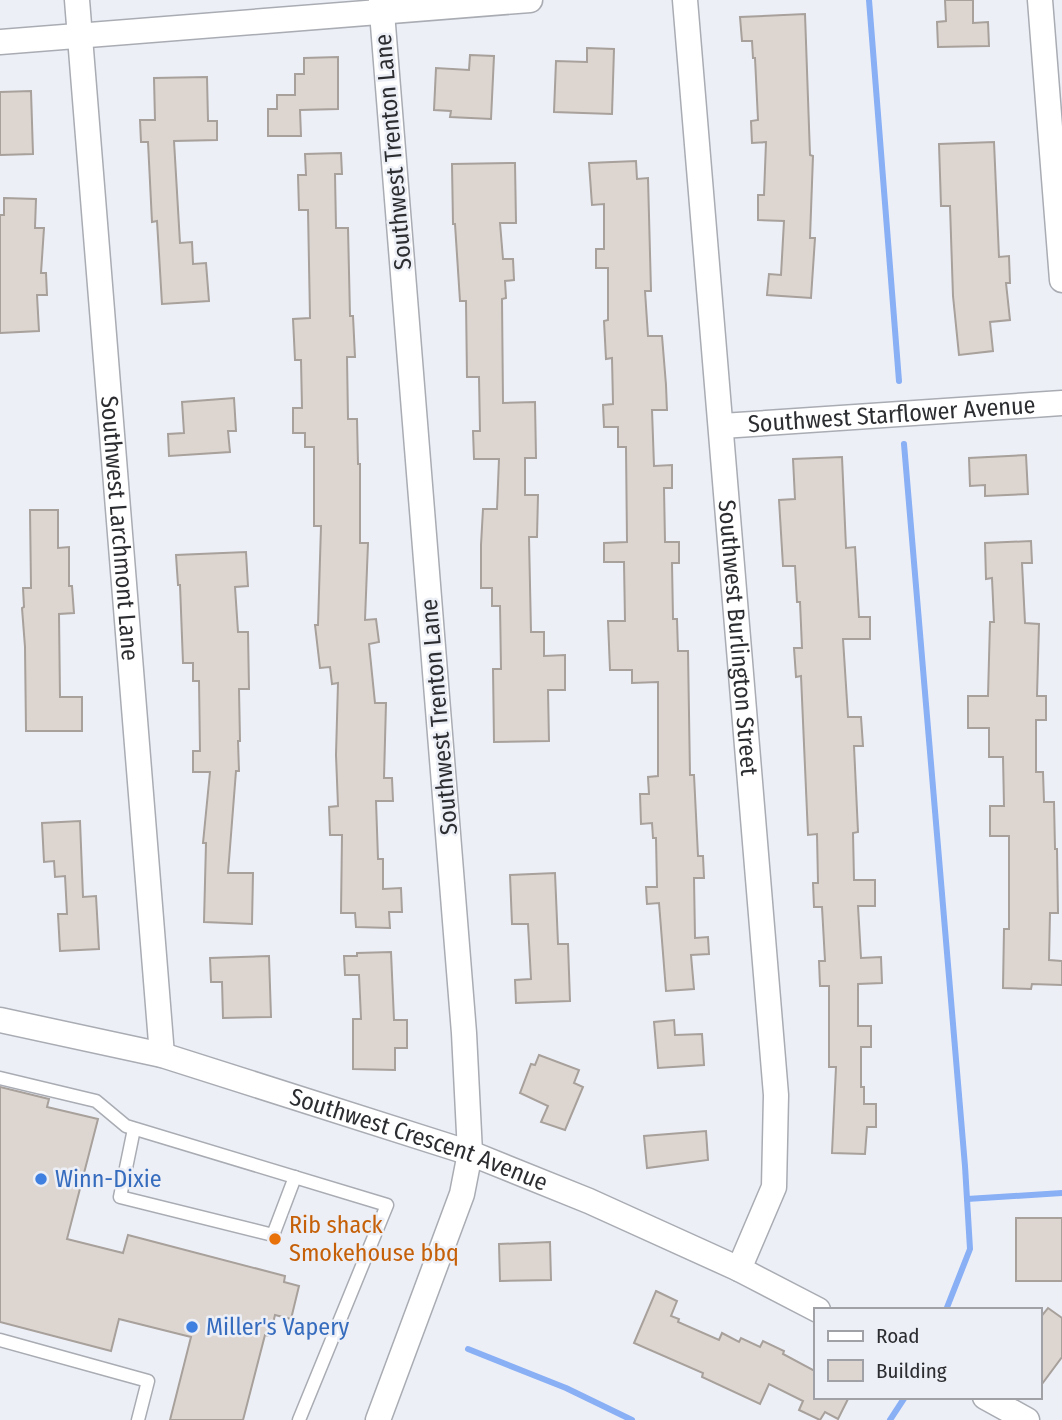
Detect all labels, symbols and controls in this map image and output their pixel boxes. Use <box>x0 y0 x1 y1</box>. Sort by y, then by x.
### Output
street label: Southwest Trenton Lane <box>369 33 417 271</box>
street label: Southwest Starflower Avenue <box>747 391 1036 438</box>
street label: Southwest Larchmont Lane <box>95 395 144 662</box>
street label: Southwest Burlington Street <box>713 499 763 777</box>
street label: Southwest Trenton Lane <box>415 598 463 836</box>
street label: Southwest Crescent Avenue <box>286 1083 552 1197</box>
place label: Winn-Dixie <box>55 1165 162 1193</box>
marker: Winn-Dixie <box>33 1171 49 1187</box>
place label: Rib shack Smokehouse bbq <box>289 1211 459 1267</box>
marker: Rib shack Smokehouse bbq <box>267 1231 283 1247</box>
legend <box>814 1308 1041 1399</box>
place label: Miller's Vapery <box>206 1313 350 1341</box>
marker: Miller's Vapery <box>184 1319 200 1335</box>
text: Road <box>876 1323 920 1349</box>
text: Building <box>876 1358 947 1384</box>

